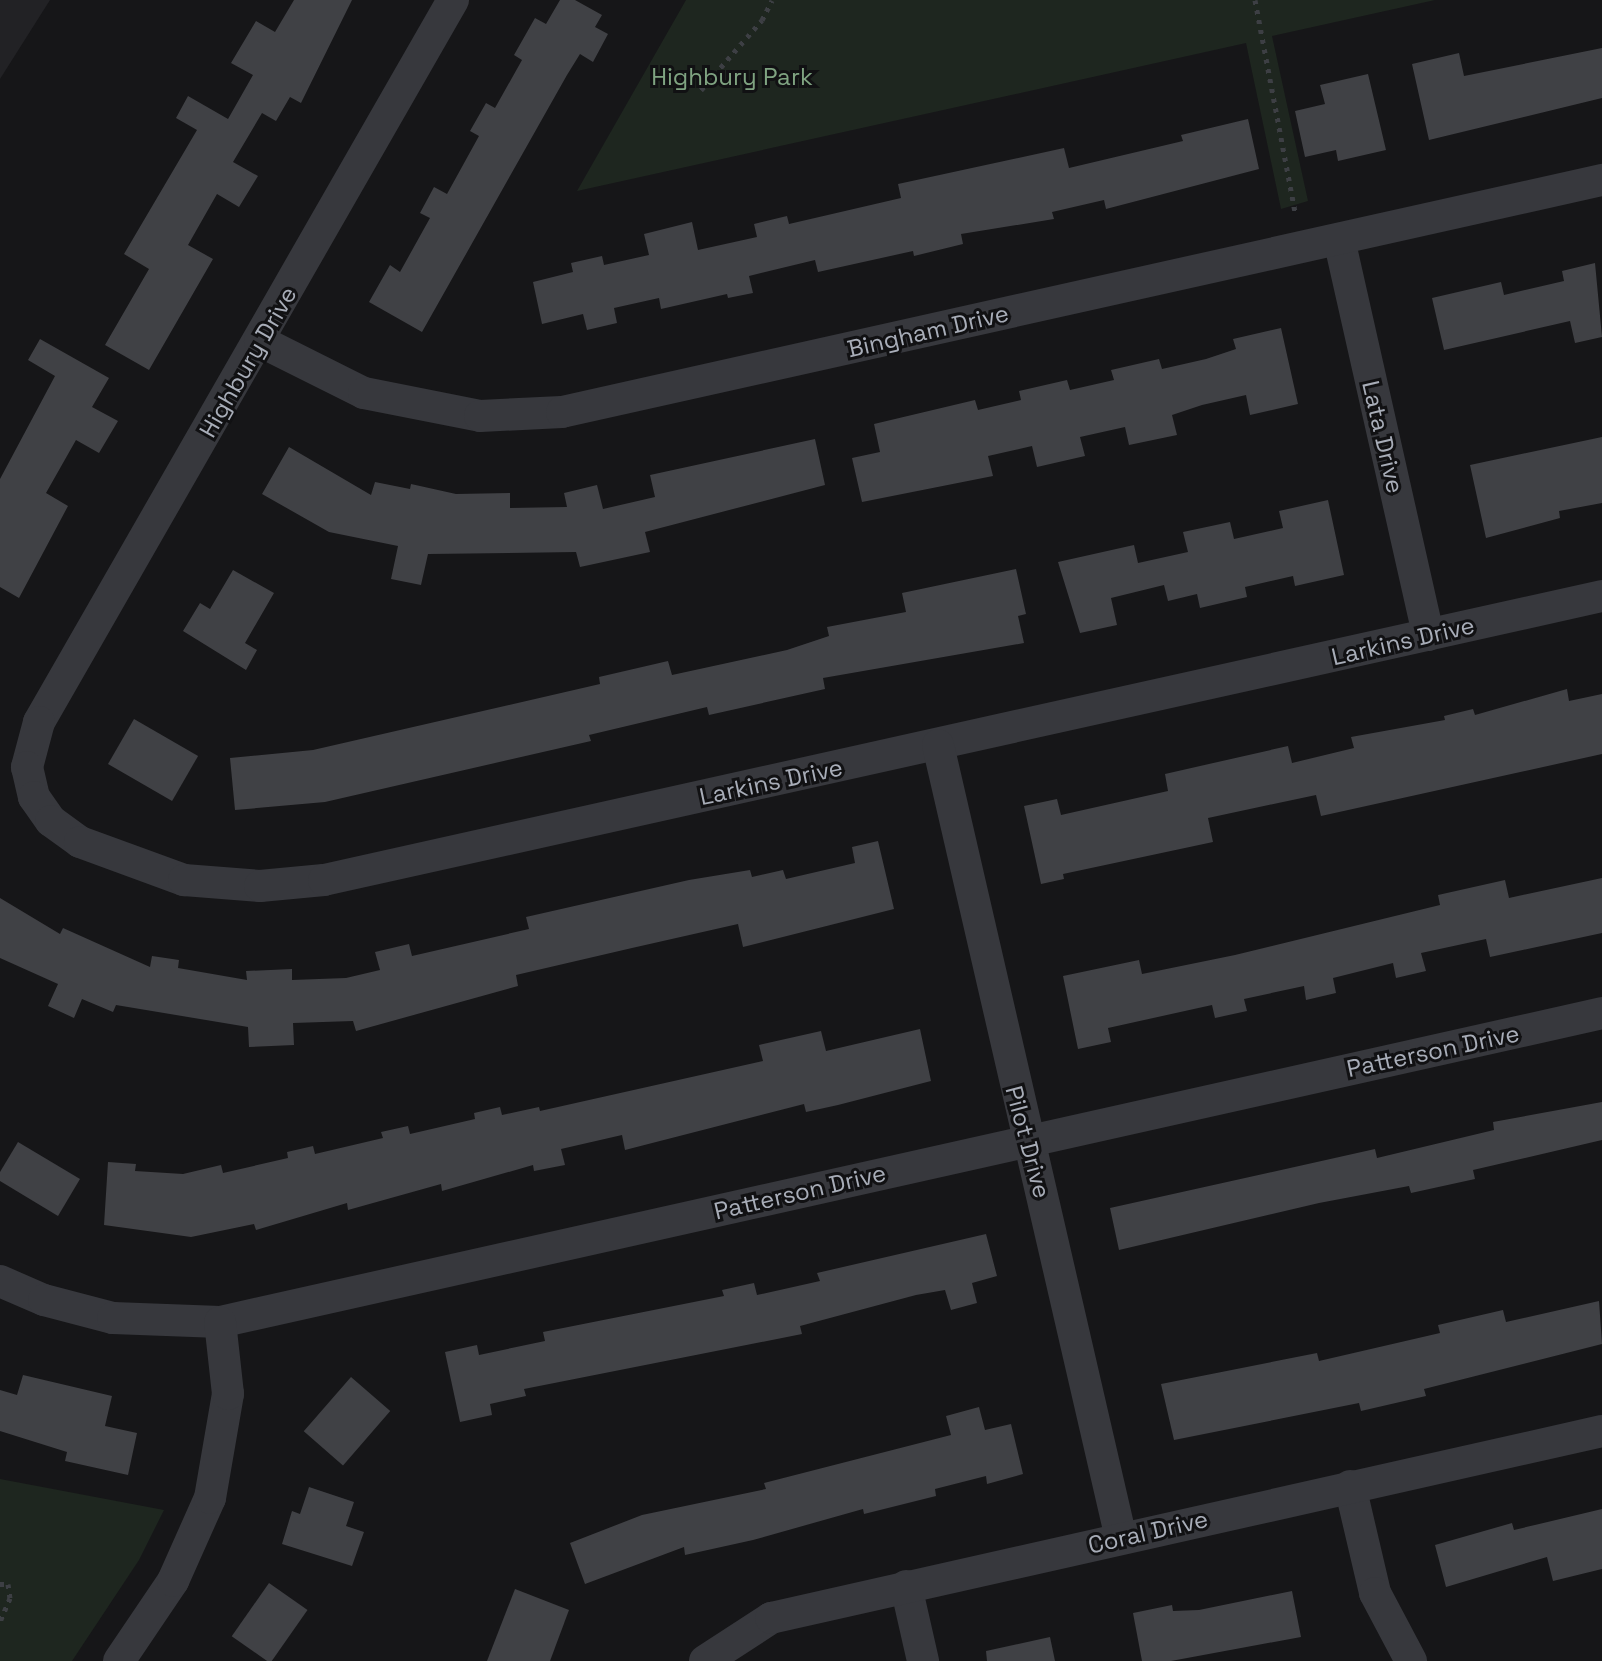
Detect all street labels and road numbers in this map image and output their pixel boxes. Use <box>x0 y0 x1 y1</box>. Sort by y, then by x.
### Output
street label: Highbury Drive <box>193 281 303 443</box>
street label: Bingham Drive <box>845 298 1011 364</box>
street label: Lata Drive <box>1356 378 1410 496</box>
street label: Larkins Drive <box>1329 611 1477 671</box>
street label: Larkins Drive <box>697 753 845 811</box>
street label: Patterson Drive <box>1344 1019 1522 1083</box>
street label: Pilot Drive <box>999 1083 1057 1201</box>
street label: Patterson Drive <box>711 1158 889 1226</box>
street label: Coral Drive <box>1085 1504 1211 1560</box>

